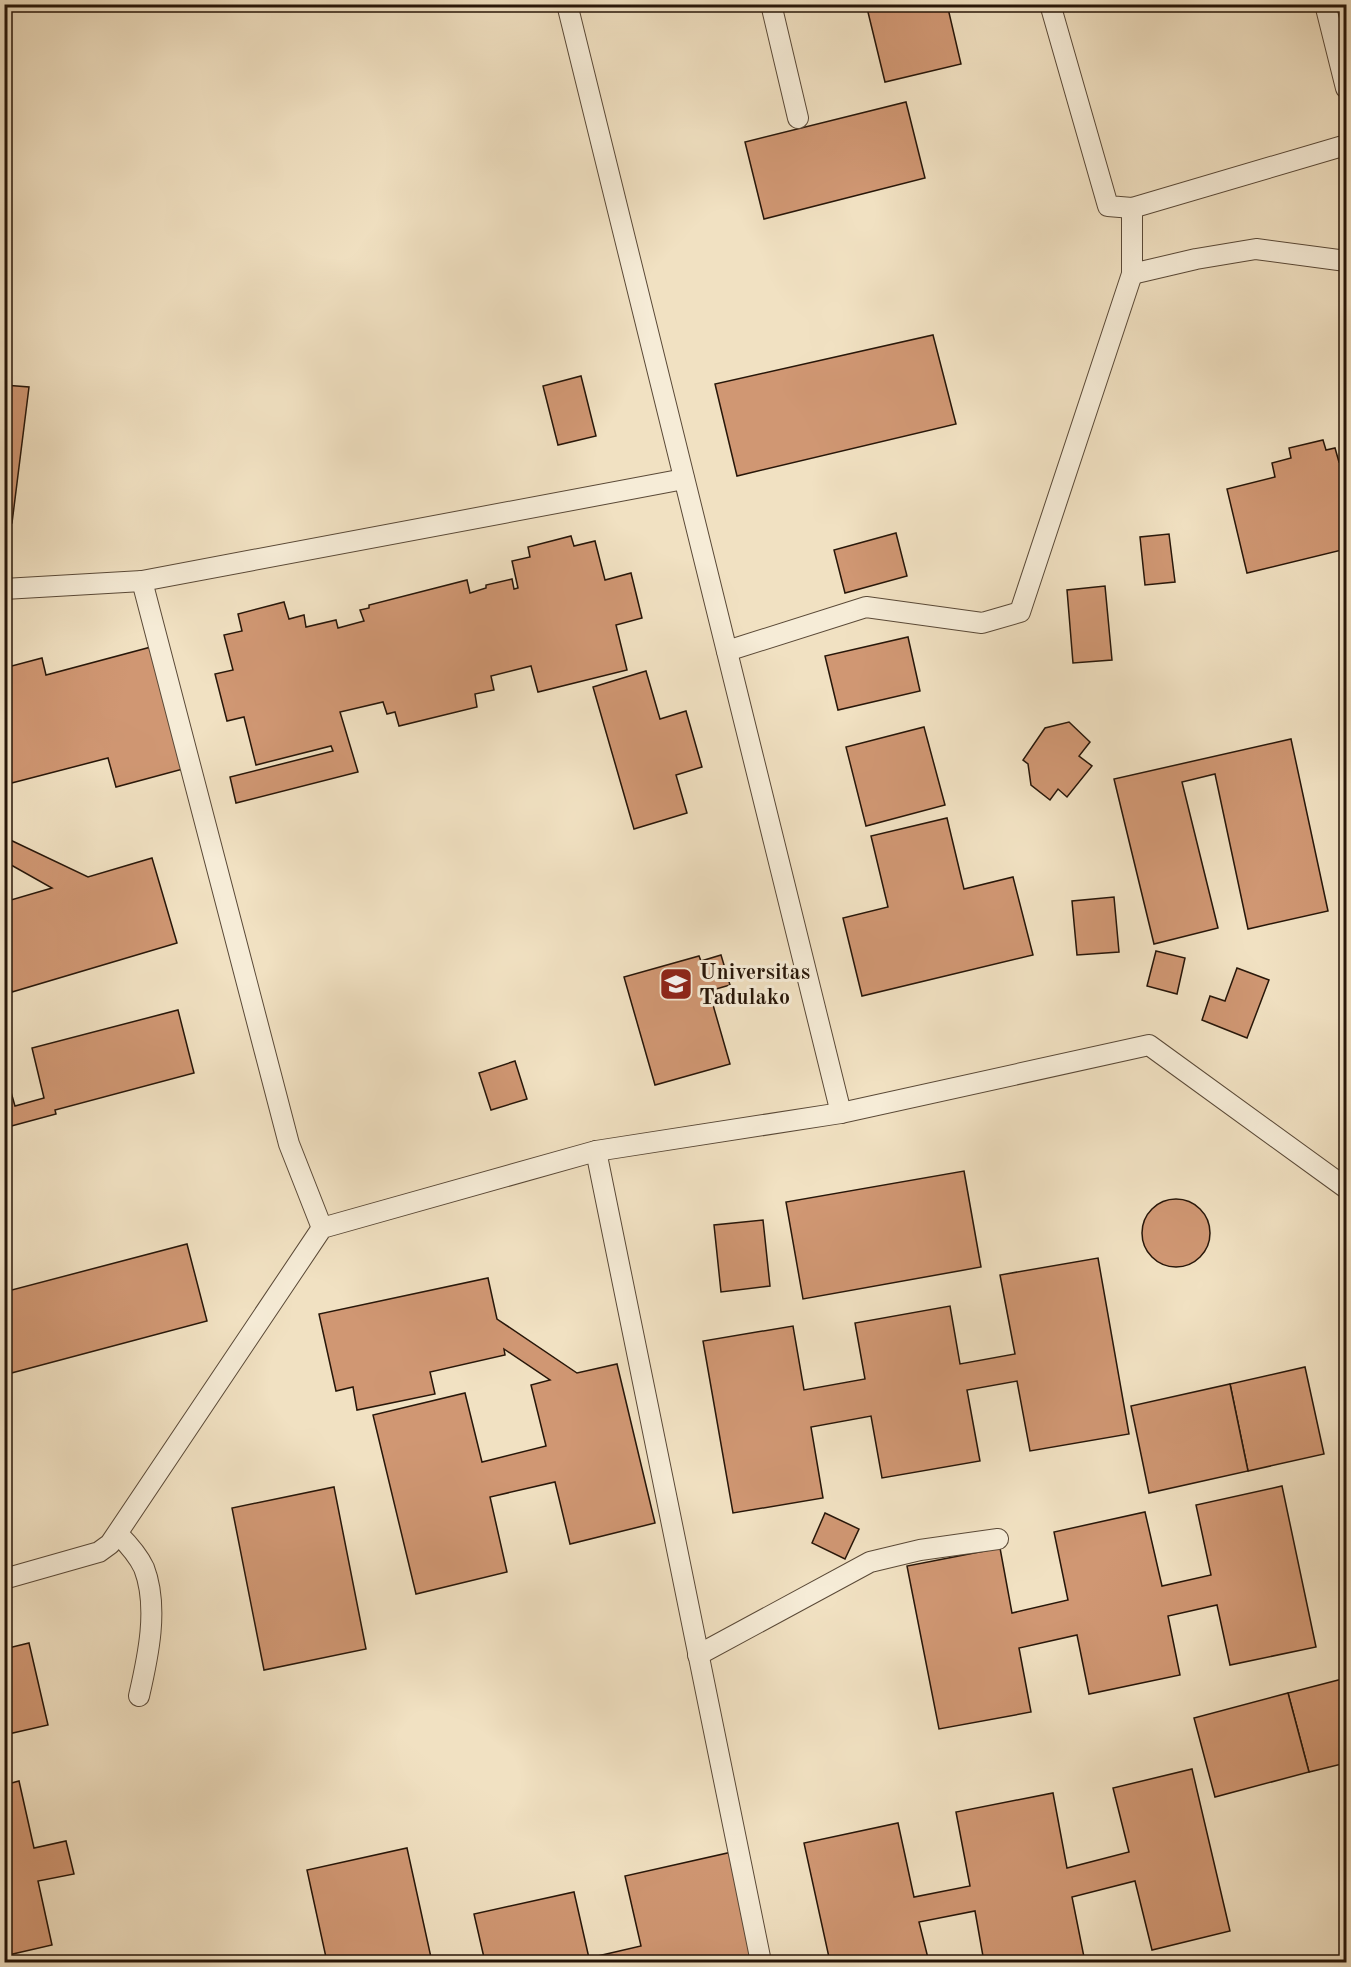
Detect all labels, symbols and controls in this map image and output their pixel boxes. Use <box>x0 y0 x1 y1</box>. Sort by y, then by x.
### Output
place label: Universitas Tadulako <box>699 962 810 1009</box>
school or university icon: Universitas Tadulako <box>658 966 694 1002</box>

